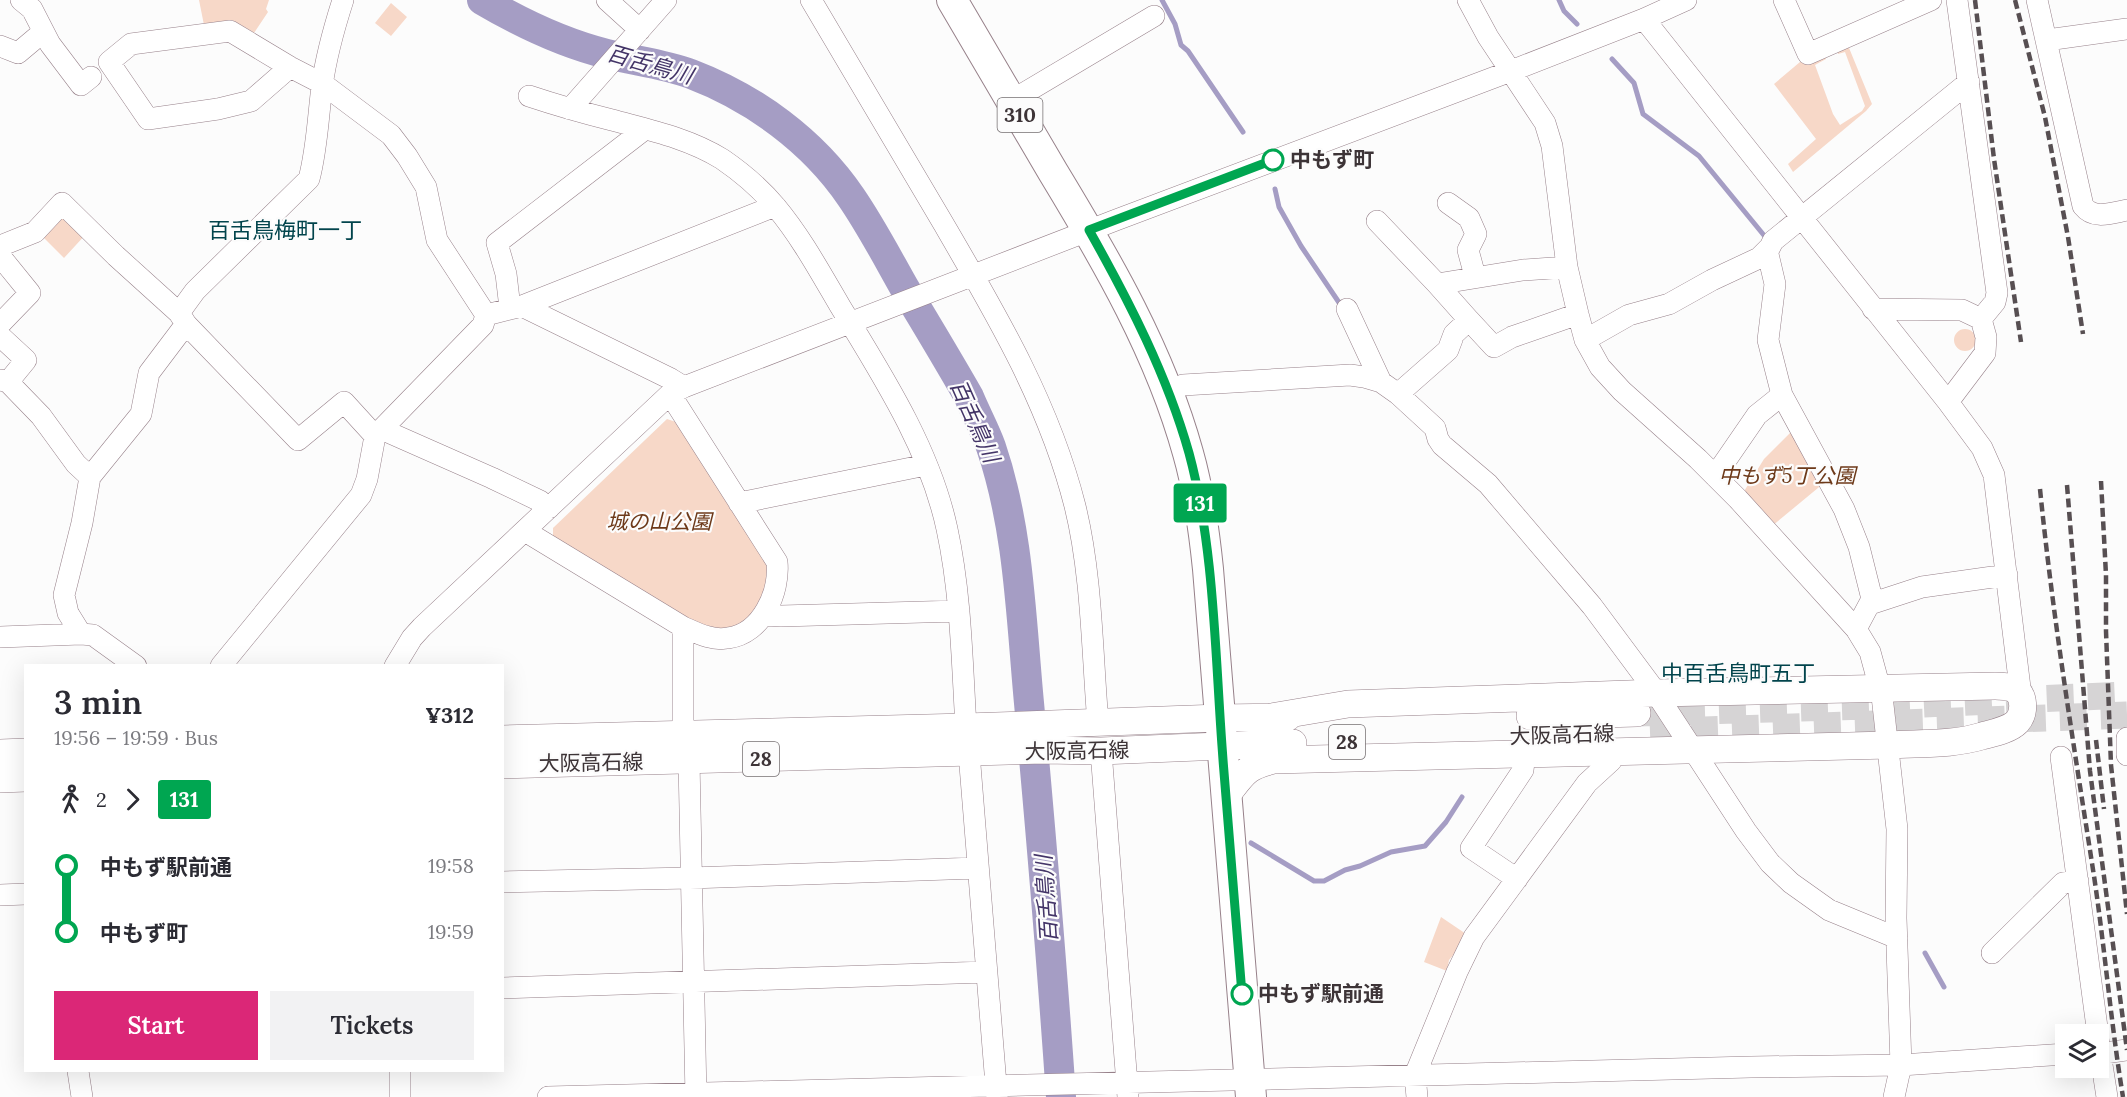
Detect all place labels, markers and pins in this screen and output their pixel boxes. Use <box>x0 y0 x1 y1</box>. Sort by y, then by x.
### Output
place label: 中もず町 <box>1290 146 1374 173</box>
marker: 中もず町 <box>1262 149 1284 171</box>
place label: 中もず駅前通 <box>1258 980 1384 1007</box>
marker: 中もず駅前通 <box>1231 983 1253 1005</box>

